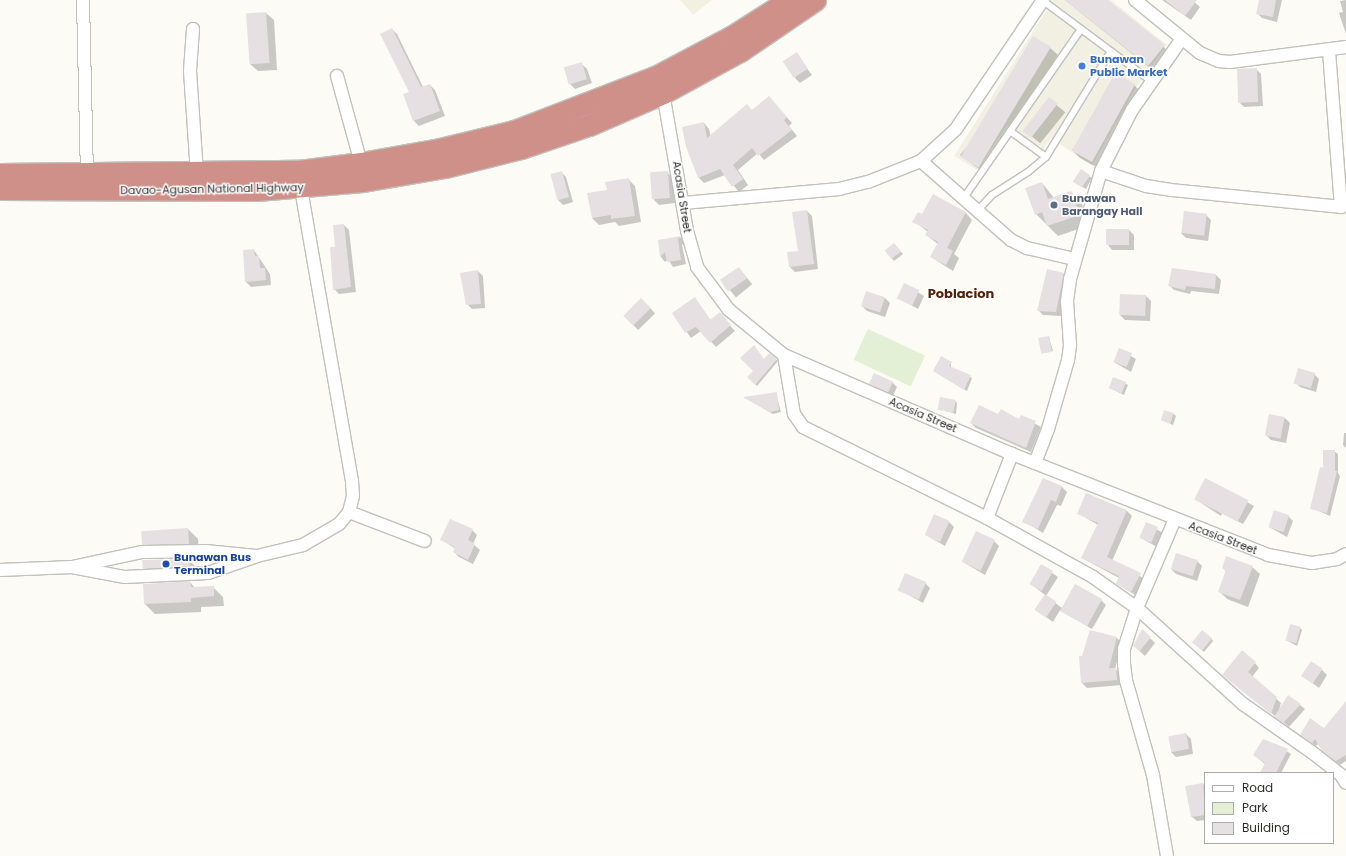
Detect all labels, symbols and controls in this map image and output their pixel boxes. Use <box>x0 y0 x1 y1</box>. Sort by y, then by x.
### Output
place label: Bunawan Public Market <box>1090 53 1168 79</box>
marker: Bunawan Public Market <box>1077 61 1087 71</box>
street label: Acasia Street <box>670 160 694 234</box>
street label: Davao-Agusan National Highway <box>120 181 304 197</box>
place label: Bunawan Barangay Hall <box>1062 192 1143 218</box>
marker: Bunawan Barangay Hall <box>1049 200 1059 210</box>
district label: Poblacion <box>928 286 994 302</box>
street label: Acasia Street <box>887 395 959 435</box>
street label: Acasia Street <box>1187 519 1259 557</box>
place label: Bunawan Bus Terminal <box>174 551 251 577</box>
marker: Bunawan Bus Terminal <box>161 559 171 569</box>
legend <box>1204 772 1334 844</box>
text: Road <box>1242 779 1273 796</box>
text: Park <box>1242 799 1268 816</box>
text: Building <box>1242 819 1290 836</box>

